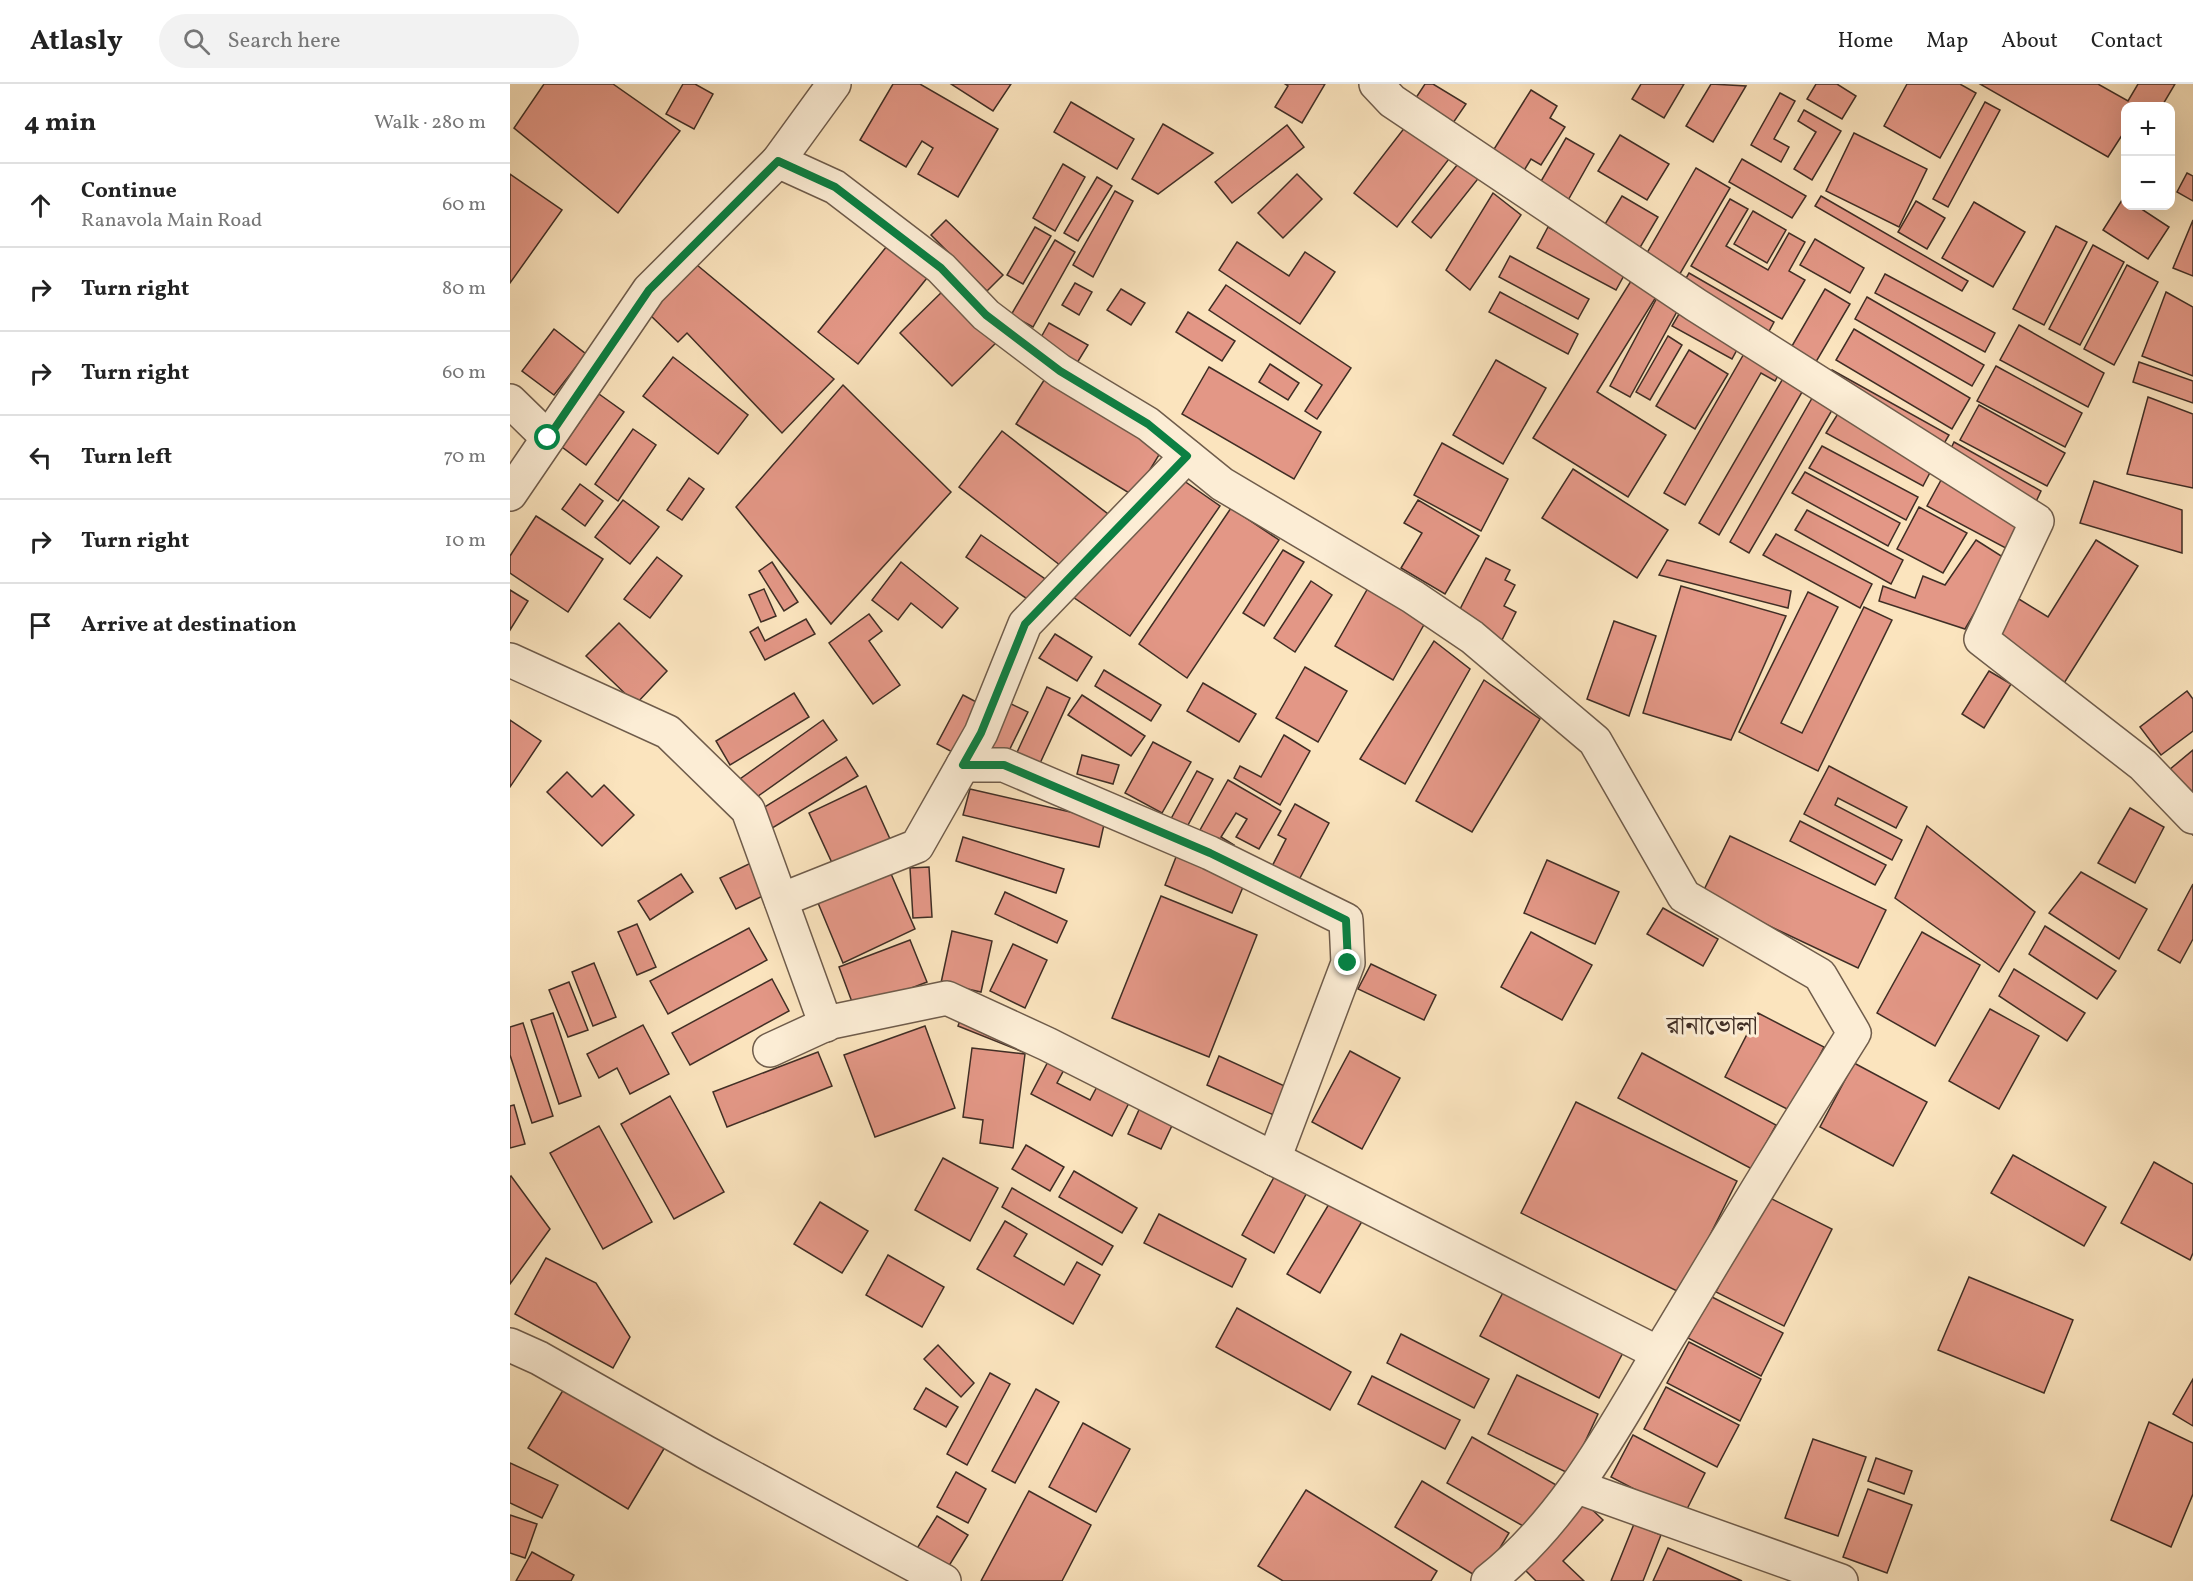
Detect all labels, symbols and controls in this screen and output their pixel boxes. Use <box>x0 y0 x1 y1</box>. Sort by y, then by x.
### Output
search box <box>159 14 579 68</box>
text: Atlasly <box>30 22 123 61</box>
icon: search <box>180 25 213 58</box>
text: Search here <box>228 26 340 57</box>
text: Home <box>1838 27 1893 56</box>
text: Map <box>1926 27 1968 56</box>
text: About <box>2001 27 2058 56</box>
text: Contact <box>2091 27 2163 56</box>
map controls <box>2121 102 2175 210</box>
button: + <box>2121 102 2175 156</box>
text: 4 min <box>24 105 96 141</box>
text: Walk · 280 m <box>374 109 486 137</box>
button: − <box>2121 156 2175 210</box>
text: Continue <box>81 176 177 207</box>
icon: ahead <box>24 189 57 222</box>
text: 60 m <box>442 191 486 219</box>
text: Ranavola Main Road <box>81 207 262 235</box>
icon: right <box>24 273 57 306</box>
text: Turn right <box>81 274 189 305</box>
text: 80 m <box>442 275 486 303</box>
icon: right <box>24 357 57 390</box>
text: Turn right <box>81 358 189 389</box>
text: 60 m <box>442 359 486 387</box>
route start <box>534 424 560 450</box>
icon: left <box>24 441 57 474</box>
text: Turn left <box>81 442 172 473</box>
text: 70 m <box>443 443 486 471</box>
icon: right <box>24 525 57 558</box>
text: Turn right <box>81 526 189 557</box>
text: 10 m <box>445 527 486 555</box>
icon: arrive <box>24 609 57 642</box>
text: Arrive at destination <box>81 610 297 641</box>
route end <box>1334 949 1360 975</box>
district label: রানাভোলা <box>1665 1009 1758 1045</box>

